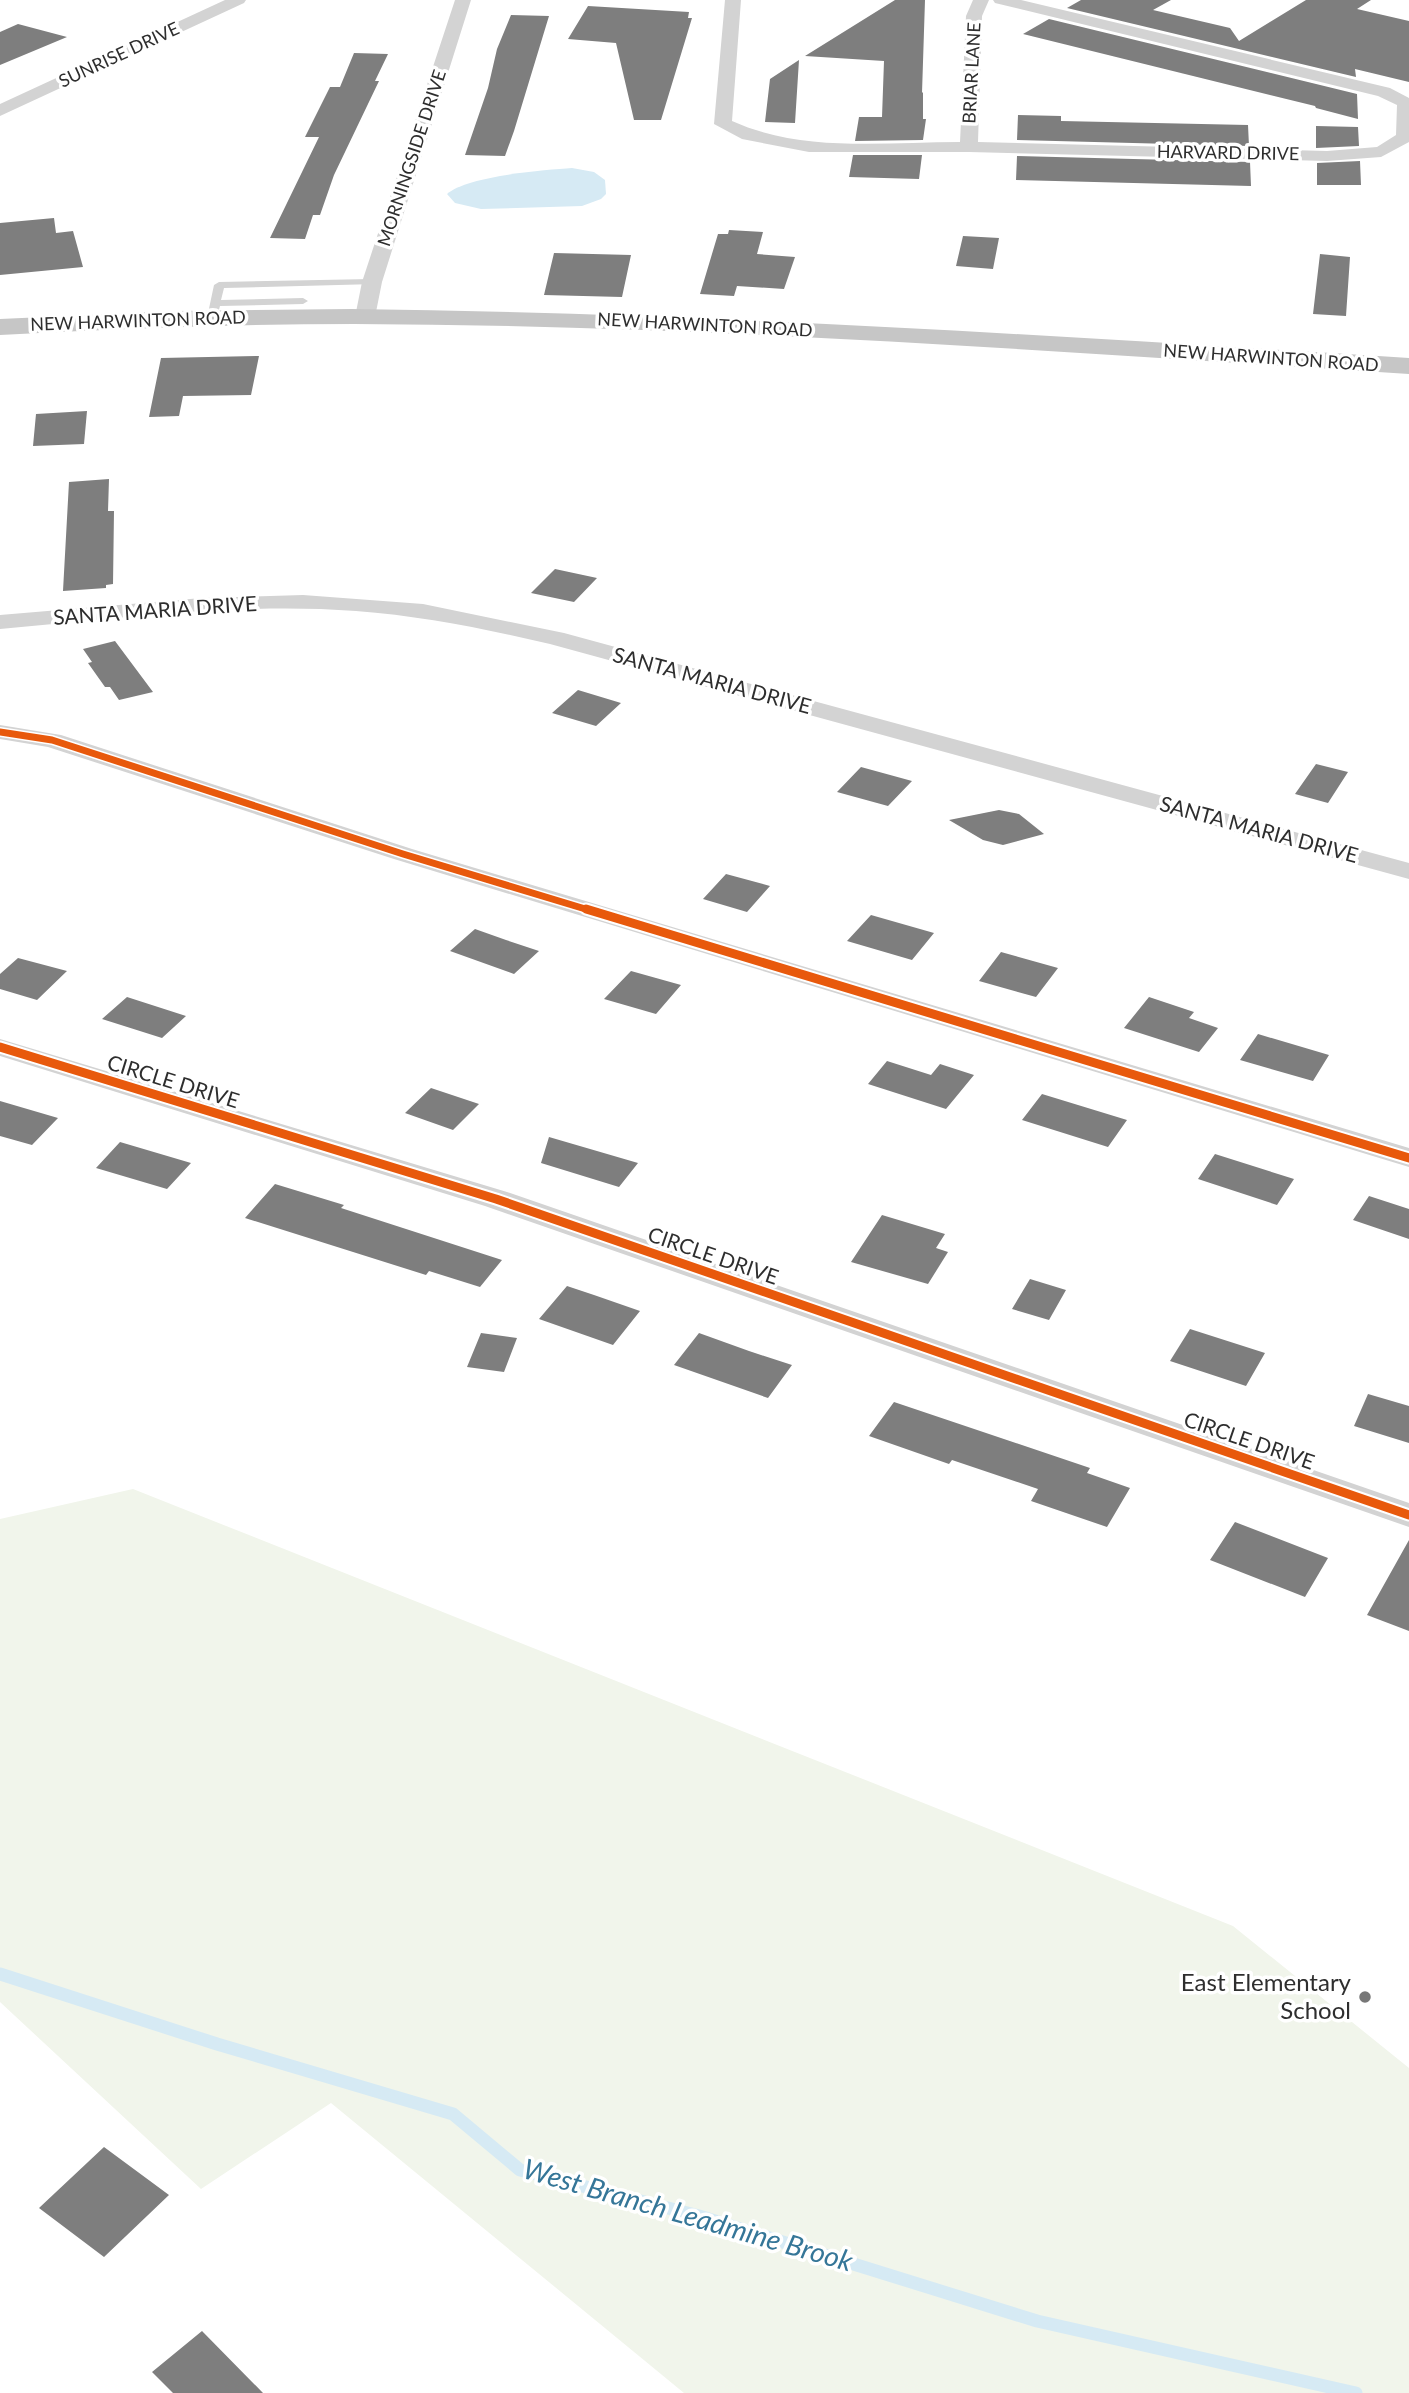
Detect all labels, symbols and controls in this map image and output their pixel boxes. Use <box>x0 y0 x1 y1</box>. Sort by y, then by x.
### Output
street label: SUNRISE DRIVE <box>55 17 182 92</box>
street label: BRIAR LANE <box>957 22 985 124</box>
street label: MORNINGSIDE DRIVE <box>372 67 450 249</box>
street label: HARVARD DRIVE <box>1157 140 1299 164</box>
street label: NEW HARWINTON ROAD <box>30 305 246 335</box>
street label: NEW HARWINTON ROAD <box>597 307 813 341</box>
street label: NEW HARWINTON ROAD <box>1163 339 1379 375</box>
street label: SANTA MARIA DRIVE <box>52 590 258 629</box>
street label: SANTA MARIA DRIVE <box>611 641 814 718</box>
street label: SANTA MARIA DRIVE <box>1158 790 1361 867</box>
street label: CIRCLE DRIVE <box>104 1049 242 1112</box>
street label: CIRCLE DRIVE <box>645 1221 782 1289</box>
street label: CIRCLE DRIVE <box>1181 1406 1318 1474</box>
place label: East Elementary School <box>1181 1967 1352 2024</box>
marker: East Elementary School <box>1357 1989 1373 2005</box>
water label: West Branch Leadmine Brook <box>520 2151 858 2278</box>

